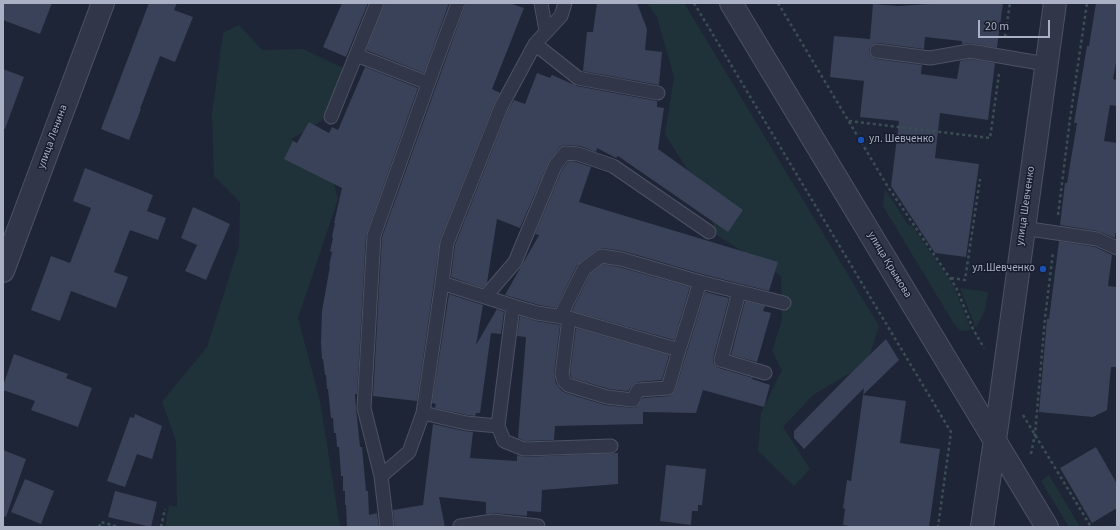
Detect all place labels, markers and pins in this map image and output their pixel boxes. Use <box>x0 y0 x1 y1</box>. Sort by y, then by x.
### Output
place label: ул. Шевченко <box>869 133 934 147</box>
marker: ул. Шевченко <box>856 135 866 145</box>
place label: ул.Шевченко <box>972 262 1035 276</box>
marker: ул.Шевченко <box>1038 264 1048 274</box>

